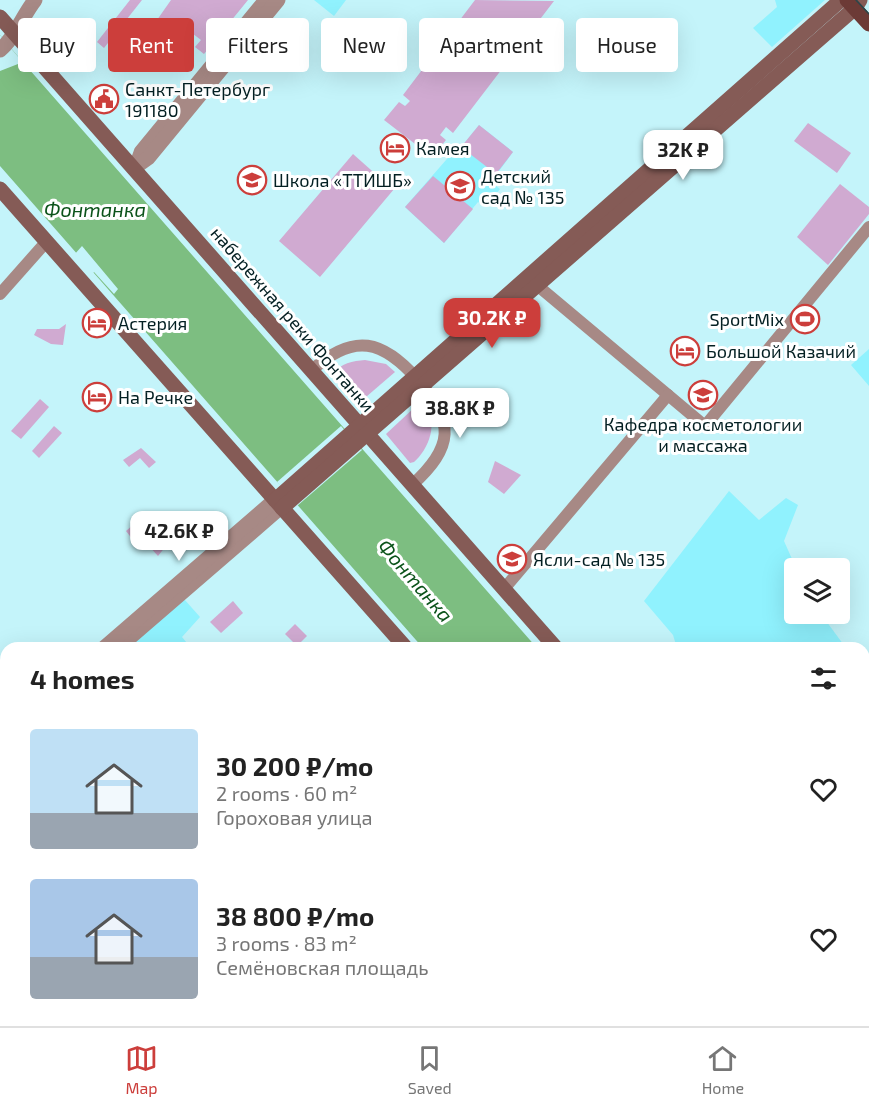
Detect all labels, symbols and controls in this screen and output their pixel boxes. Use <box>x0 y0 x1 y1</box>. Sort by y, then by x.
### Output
chip: Buy <box>18 18 96 72</box>
chip: Rent <box>108 18 194 72</box>
chip: Filters <box>206 18 309 72</box>
chip: New <box>321 18 407 72</box>
chip: Apartment <box>419 18 564 72</box>
chip: House <box>576 18 678 72</box>
place label: Санкт-Петербург 191180 <box>125 78 270 121</box>
public building icon: Санкт-Петербург 191180 <box>88 83 120 115</box>
pin: 32K ₽ <box>641 130 725 181</box>
hotel icon: Камея <box>379 132 411 164</box>
place label: Камея <box>416 137 470 159</box>
text: 32K ₽ <box>657 137 709 161</box>
school or university icon: Школа «ТТИШБ» <box>236 164 268 196</box>
place label: Детский сад № 135 <box>481 165 564 208</box>
place label: Школа «ТТИШБ» <box>273 169 412 191</box>
school or university icon: Детский сад № 135 <box>444 170 476 202</box>
water label: Фонтанка <box>44 197 146 221</box>
street label: набережная реки Фонтанки <box>206 222 380 416</box>
pin: 30.2K ₽ <box>437 298 547 349</box>
sports icon: SportMix <box>789 303 821 335</box>
text: 30.2K ₽ <box>457 305 527 329</box>
hotel icon: Астерия <box>81 307 113 339</box>
place label: SportMix <box>709 308 784 330</box>
place label: Астерия <box>118 312 187 334</box>
hotel icon: Большой Казачий <box>669 335 701 367</box>
place label: Большой Казачий <box>706 340 856 362</box>
school or university icon: Кафедра косметологии и массажа <box>687 379 719 411</box>
hotel icon: На Речке <box>81 381 113 413</box>
place label: На Речке <box>118 386 193 408</box>
pin: 38.8K ₽ <box>405 388 515 439</box>
text: 38.8K ₽ <box>425 395 495 419</box>
place label: Кафедра косметологии и массажа <box>604 413 802 456</box>
pin: 42.6K ₽ <box>124 511 234 562</box>
text: 42.6K ₽ <box>144 518 214 542</box>
water label: Фонтанка <box>373 534 459 626</box>
school or university icon: Ясли-сад № 135 <box>496 543 528 575</box>
place label: Ясли-сад № 135 <box>533 548 665 570</box>
map controls <box>784 558 850 624</box>
button: layers <box>784 558 850 624</box>
icon: filters <box>807 662 840 695</box>
text: 4 homes <box>30 663 135 694</box>
text: 30 200 ₽/mo <box>216 750 373 781</box>
icon: home <box>78 753 150 825</box>
icon: heart <box>807 773 840 806</box>
text: 2 rooms · 60 m² <box>216 781 357 805</box>
text: Гороховая улица <box>216 805 373 829</box>
text: 38 800 ₽/mo <box>216 900 374 931</box>
icon: home <box>78 903 150 975</box>
icon: heart <box>807 923 840 956</box>
text: 3 rooms · 83 m² <box>216 931 357 955</box>
text: Семёновская площадь <box>216 955 429 979</box>
tab: Map <box>125 1042 158 1097</box>
tab: Saved <box>408 1042 452 1097</box>
tab: Home <box>702 1042 744 1097</box>

